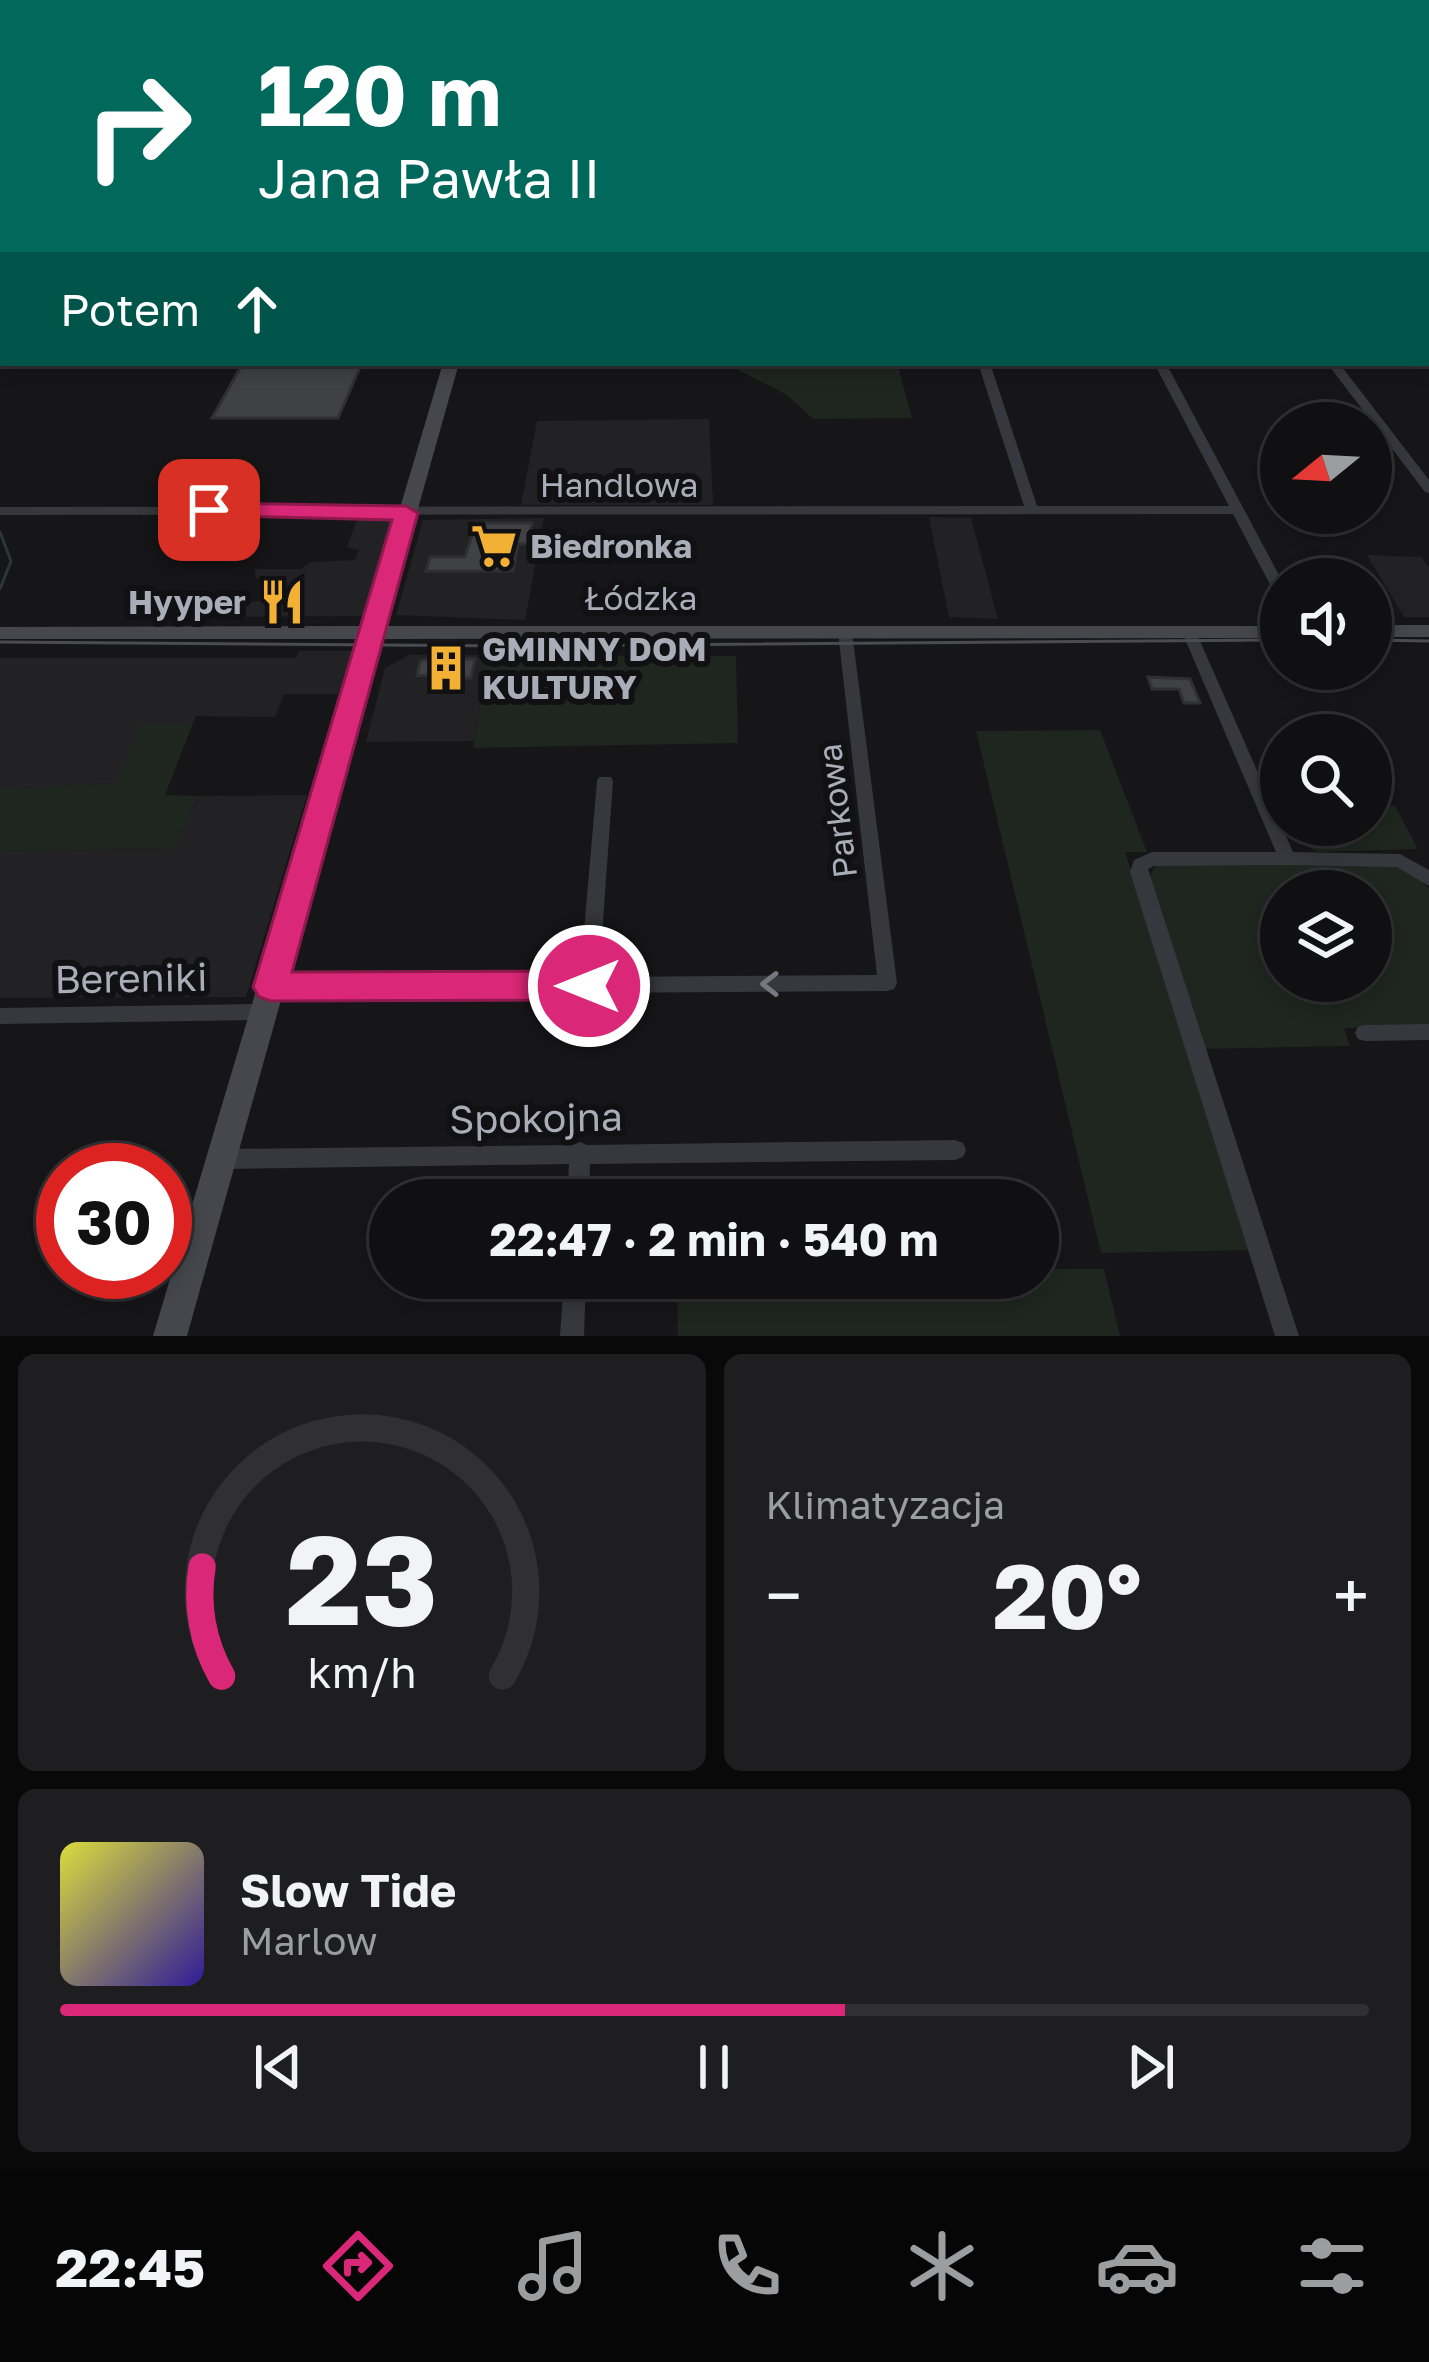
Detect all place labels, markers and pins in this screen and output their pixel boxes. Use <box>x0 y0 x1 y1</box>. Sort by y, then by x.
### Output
pin <box>158 459 260 561</box>
supermarket icon: Biedronka <box>469 521 519 571</box>
place label: Biedronka <box>530 526 692 565</box>
restaurant icon: Hyyper <box>257 577 307 627</box>
place label: Hyyper <box>128 582 246 621</box>
place label: GMINNY DOM KULTURY <box>482 629 707 706</box>
building icon: GMINNY DOM KULTURY <box>421 643 471 693</box>

